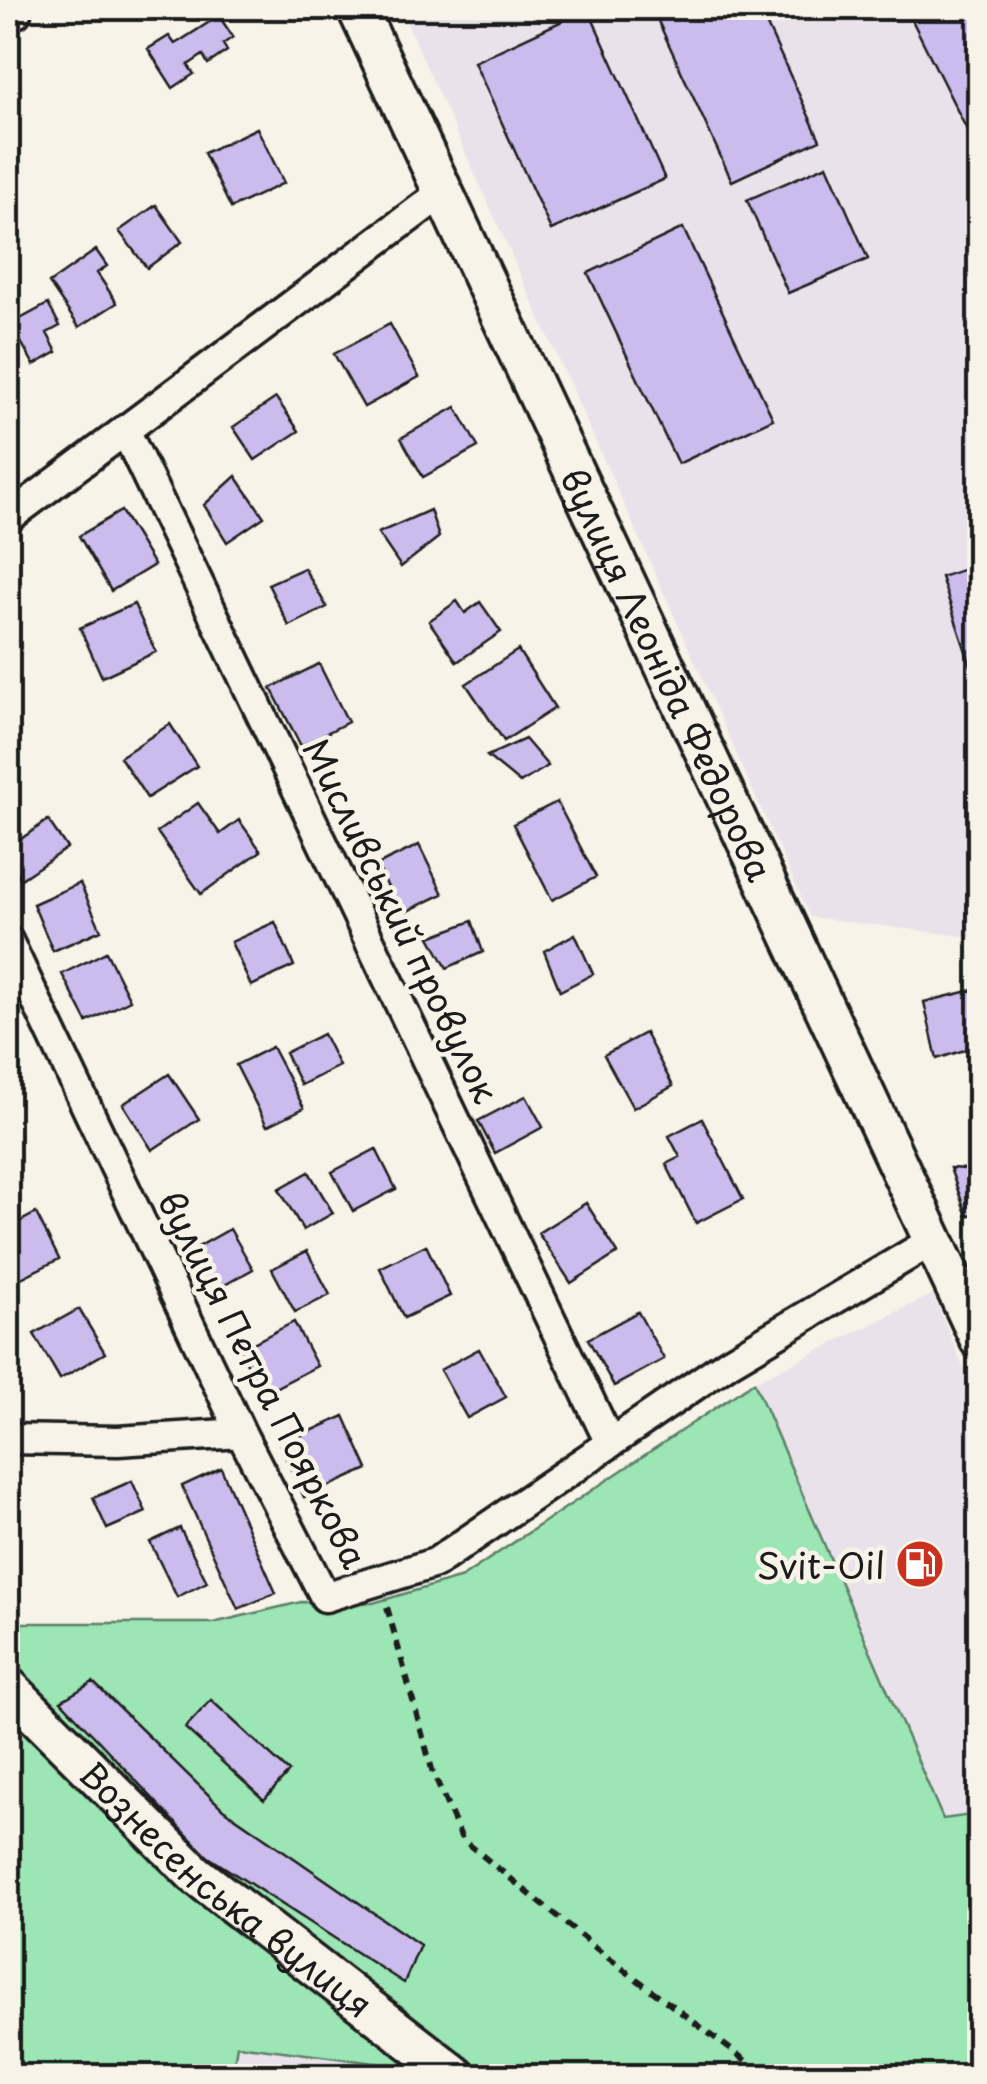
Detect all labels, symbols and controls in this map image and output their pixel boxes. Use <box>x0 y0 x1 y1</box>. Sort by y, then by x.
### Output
street label: вулиця Леоніда Федорова <box>549 458 788 889</box>
street label: Мисливський провулок <box>291 729 513 1111</box>
street label: вулиця Петра Пояркова <box>146 1181 382 1577</box>
place label: Svit-Oil <box>757 1538 885 1591</box>
fuel station icon: Svit-Oil <box>894 1538 946 1590</box>
street label: Вознесенська вулиця <box>69 1748 385 2029</box>

